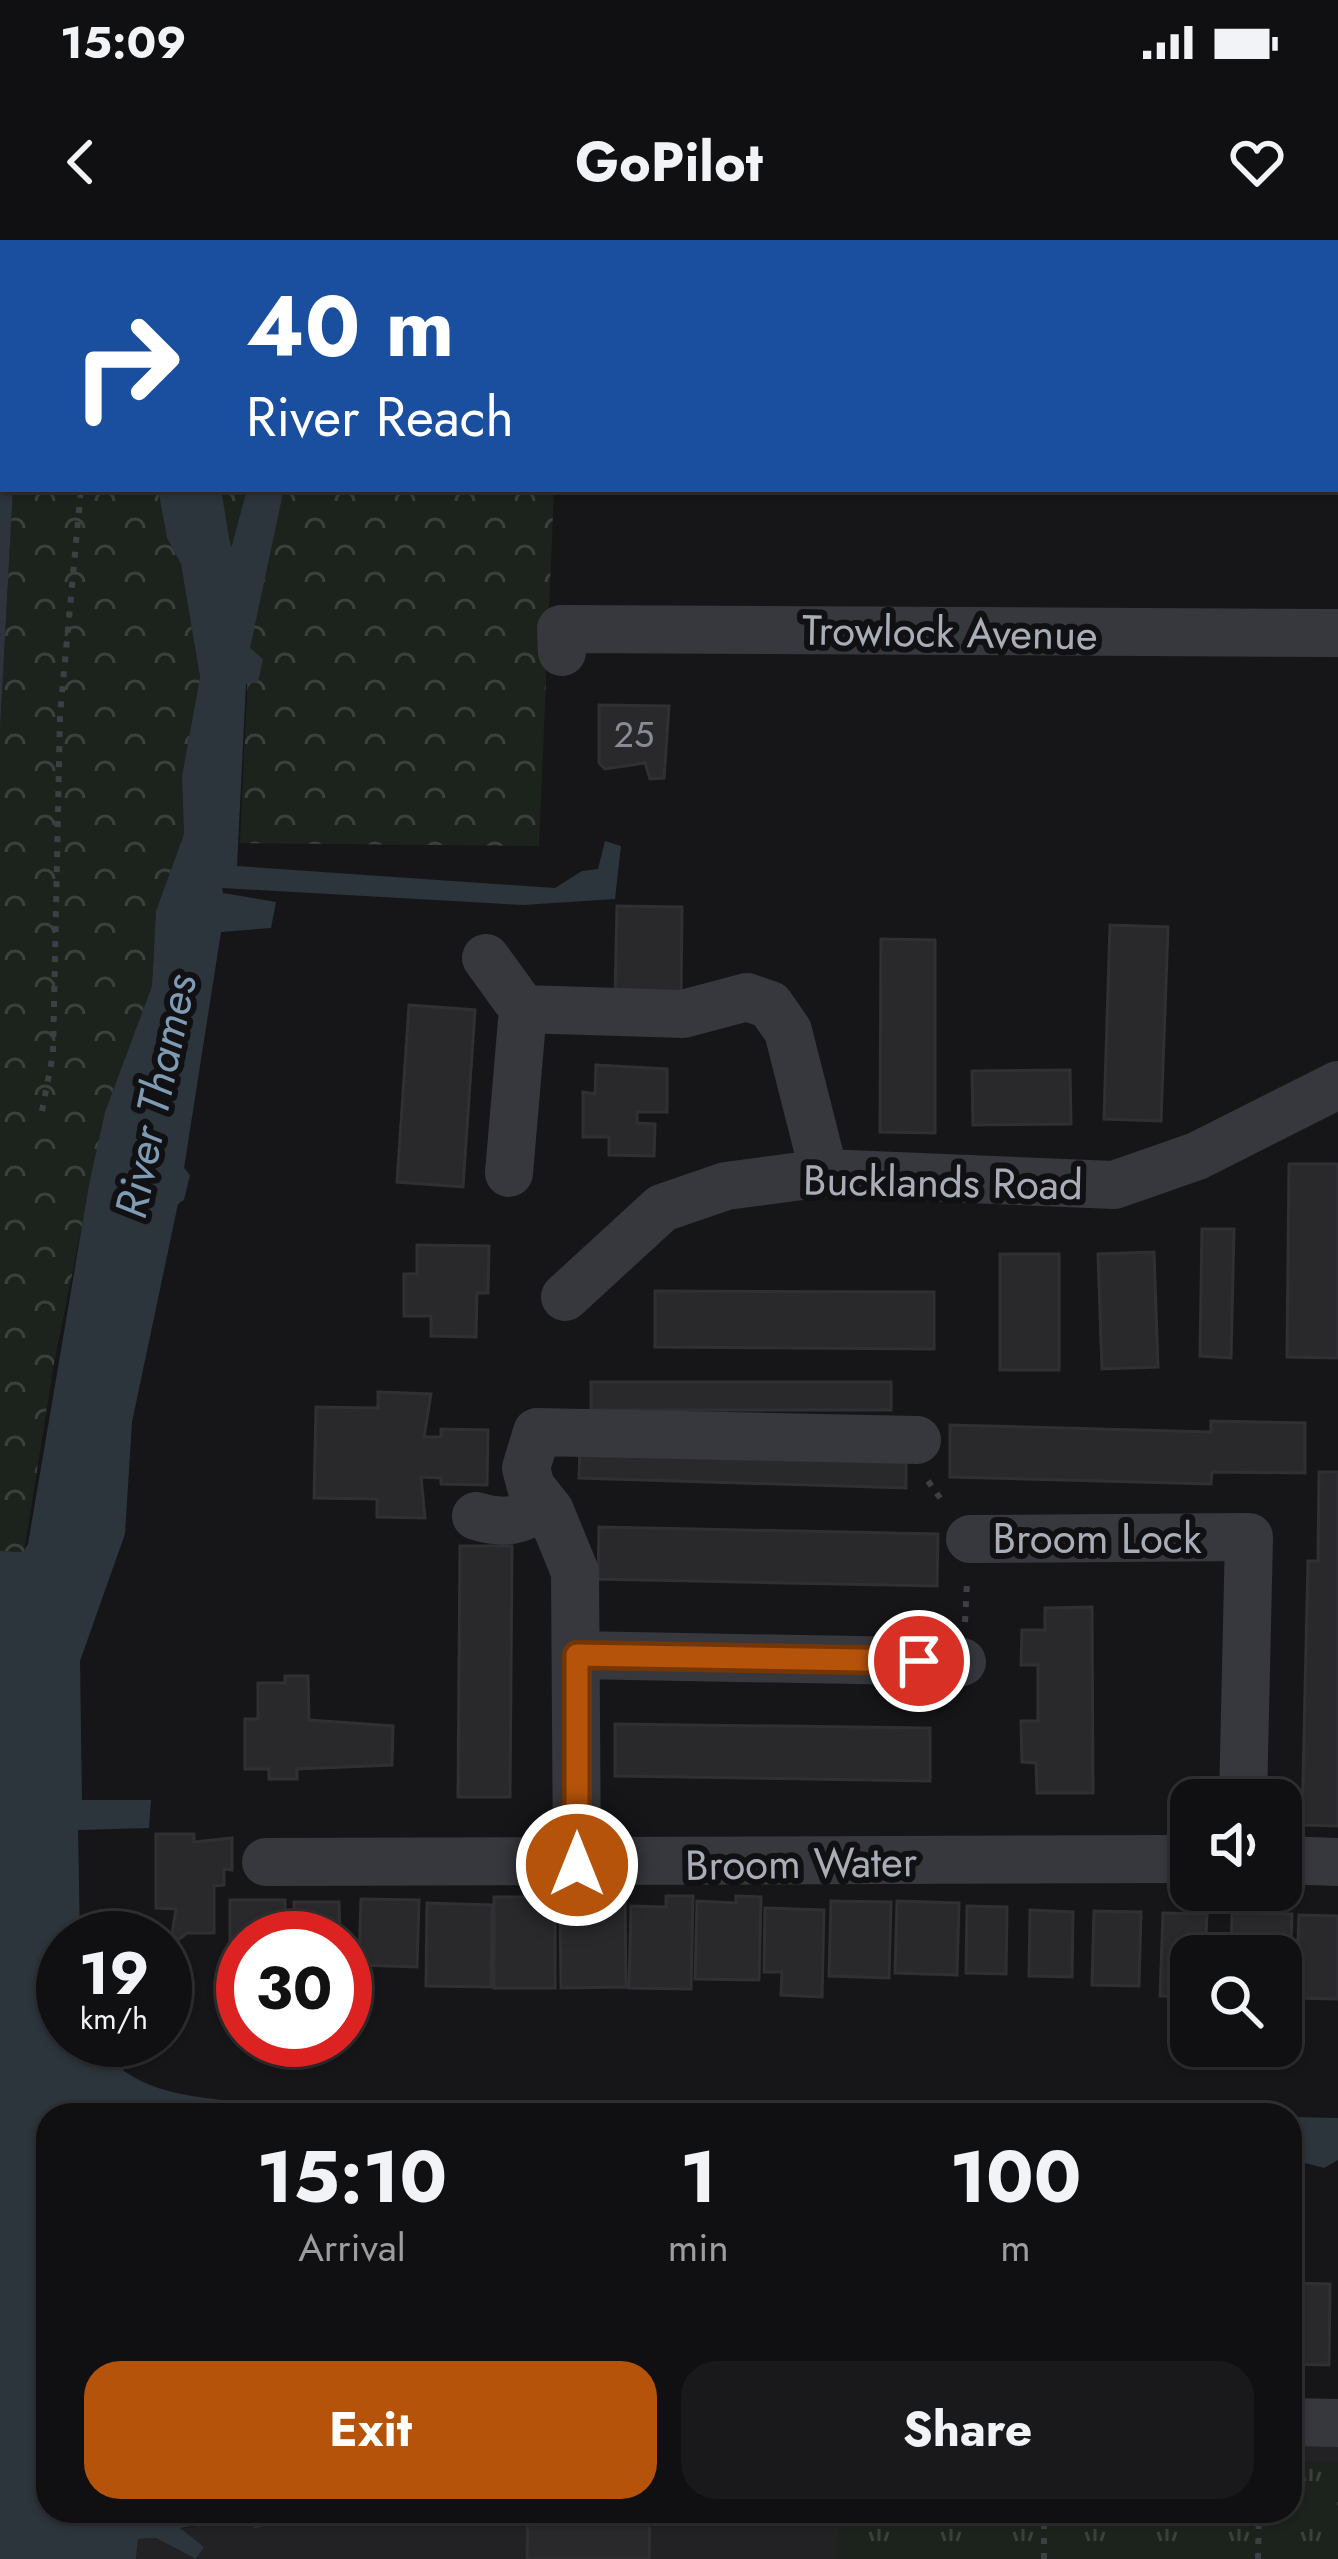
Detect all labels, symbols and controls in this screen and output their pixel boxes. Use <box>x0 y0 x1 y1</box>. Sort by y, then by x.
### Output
text: 15:09 <box>60 10 186 75</box>
text: GoPilot <box>575 123 763 201</box>
icon: back <box>48 129 114 195</box>
icon: heart <box>1224 129 1290 195</box>
text: 40 m <box>246 266 454 388</box>
icon: right <box>48 288 204 444</box>
text: River Reach <box>246 378 514 456</box>
street label: Trowlock Avenue <box>802 599 1098 666</box>
house number: 25 <box>614 708 654 760</box>
water label: River Thames <box>98 968 213 1224</box>
street label: Bucklands Road <box>802 1150 1084 1215</box>
street label: Broom Lock <box>993 1508 1202 1569</box>
pin <box>868 1610 970 1712</box>
icon: arrive <box>886 1628 952 1694</box>
map controls <box>1170 1779 1302 2067</box>
button: sound <box>1170 1779 1302 1911</box>
position arrow <box>514 1802 640 1928</box>
street label: Broom Water <box>684 1831 918 1896</box>
speed limit sign: 30 <box>216 1911 372 2067</box>
text: 19 <box>79 1930 149 2017</box>
button: search <box>1170 1935 1302 2067</box>
text: km/h <box>80 1997 148 2040</box>
text: 15:10 <box>257 2125 447 2229</box>
text: 1 <box>680 2125 717 2229</box>
text: 100 <box>949 2125 1081 2229</box>
text: Arrival <box>298 2219 406 2276</box>
text: min <box>668 2219 729 2276</box>
text: m <box>1000 2219 1031 2276</box>
button: Exit <box>84 2361 657 2499</box>
button: Share <box>681 2361 1254 2499</box>

